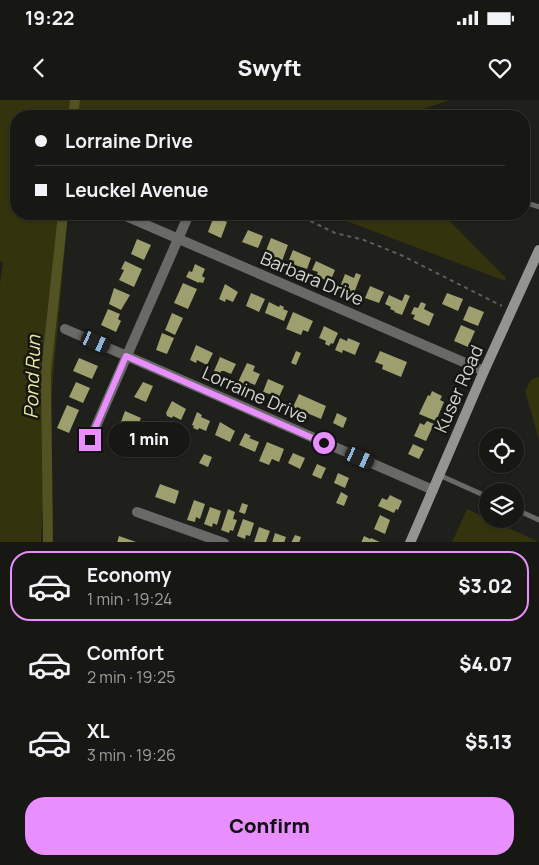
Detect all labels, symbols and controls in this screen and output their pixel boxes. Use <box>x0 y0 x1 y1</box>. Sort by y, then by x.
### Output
text: 19:22 <box>25 5 74 31</box>
text: Swyft <box>237 53 302 83</box>
icon: back <box>25 54 53 82</box>
icon: heart <box>486 54 514 82</box>
text: Lorraine Drive <box>65 128 193 154</box>
text: Leuckel Avenue <box>65 177 208 203</box>
street label: Barbara Drive <box>257 246 368 311</box>
car <box>79 329 112 355</box>
water label: Pond Run <box>18 334 46 419</box>
street label: Kuser Road <box>428 341 488 436</box>
street label: Lorraine Drive <box>199 360 312 428</box>
callout: 1 min <box>108 422 190 458</box>
text: 1 min <box>129 428 169 450</box>
map controls <box>479 428 524 528</box>
button: locate <box>479 428 524 473</box>
route end <box>79 429 101 451</box>
route start <box>313 432 335 454</box>
car <box>343 445 376 471</box>
button: layers <box>479 483 524 528</box>
text: Economy <box>87 562 171 588</box>
icon: car <box>27 564 72 609</box>
text: $3.02 <box>458 573 512 599</box>
text: 1 min · 19:24 <box>87 588 172 610</box>
text: Comfort <box>87 640 164 666</box>
icon: car <box>27 642 72 687</box>
text: $4.07 <box>459 651 512 677</box>
text: 2 min · 19:25 <box>87 666 175 688</box>
text: XL <box>87 718 110 744</box>
icon: car <box>27 720 72 765</box>
text: $5.13 <box>465 729 512 755</box>
text: 3 min · 19:26 <box>87 744 176 766</box>
button: Confirm <box>25 797 514 855</box>

